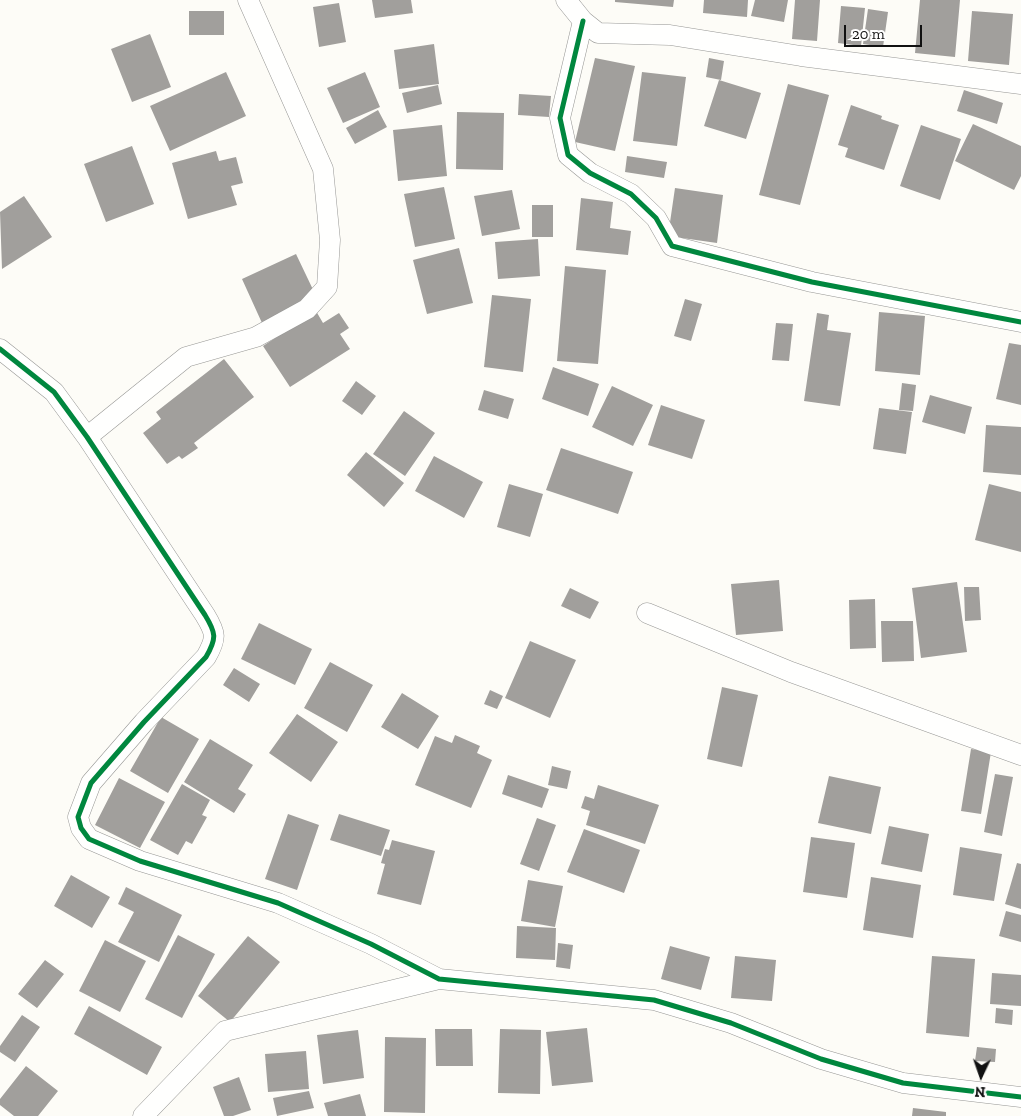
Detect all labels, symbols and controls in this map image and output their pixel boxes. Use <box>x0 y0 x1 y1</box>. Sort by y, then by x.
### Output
scale bar <box>846 15 924 47</box>
text: 20 m <box>852 25 885 43</box>
north arrow <box>956 1051 1006 1101</box>
text: N <box>974 1083 986 1100</box>

